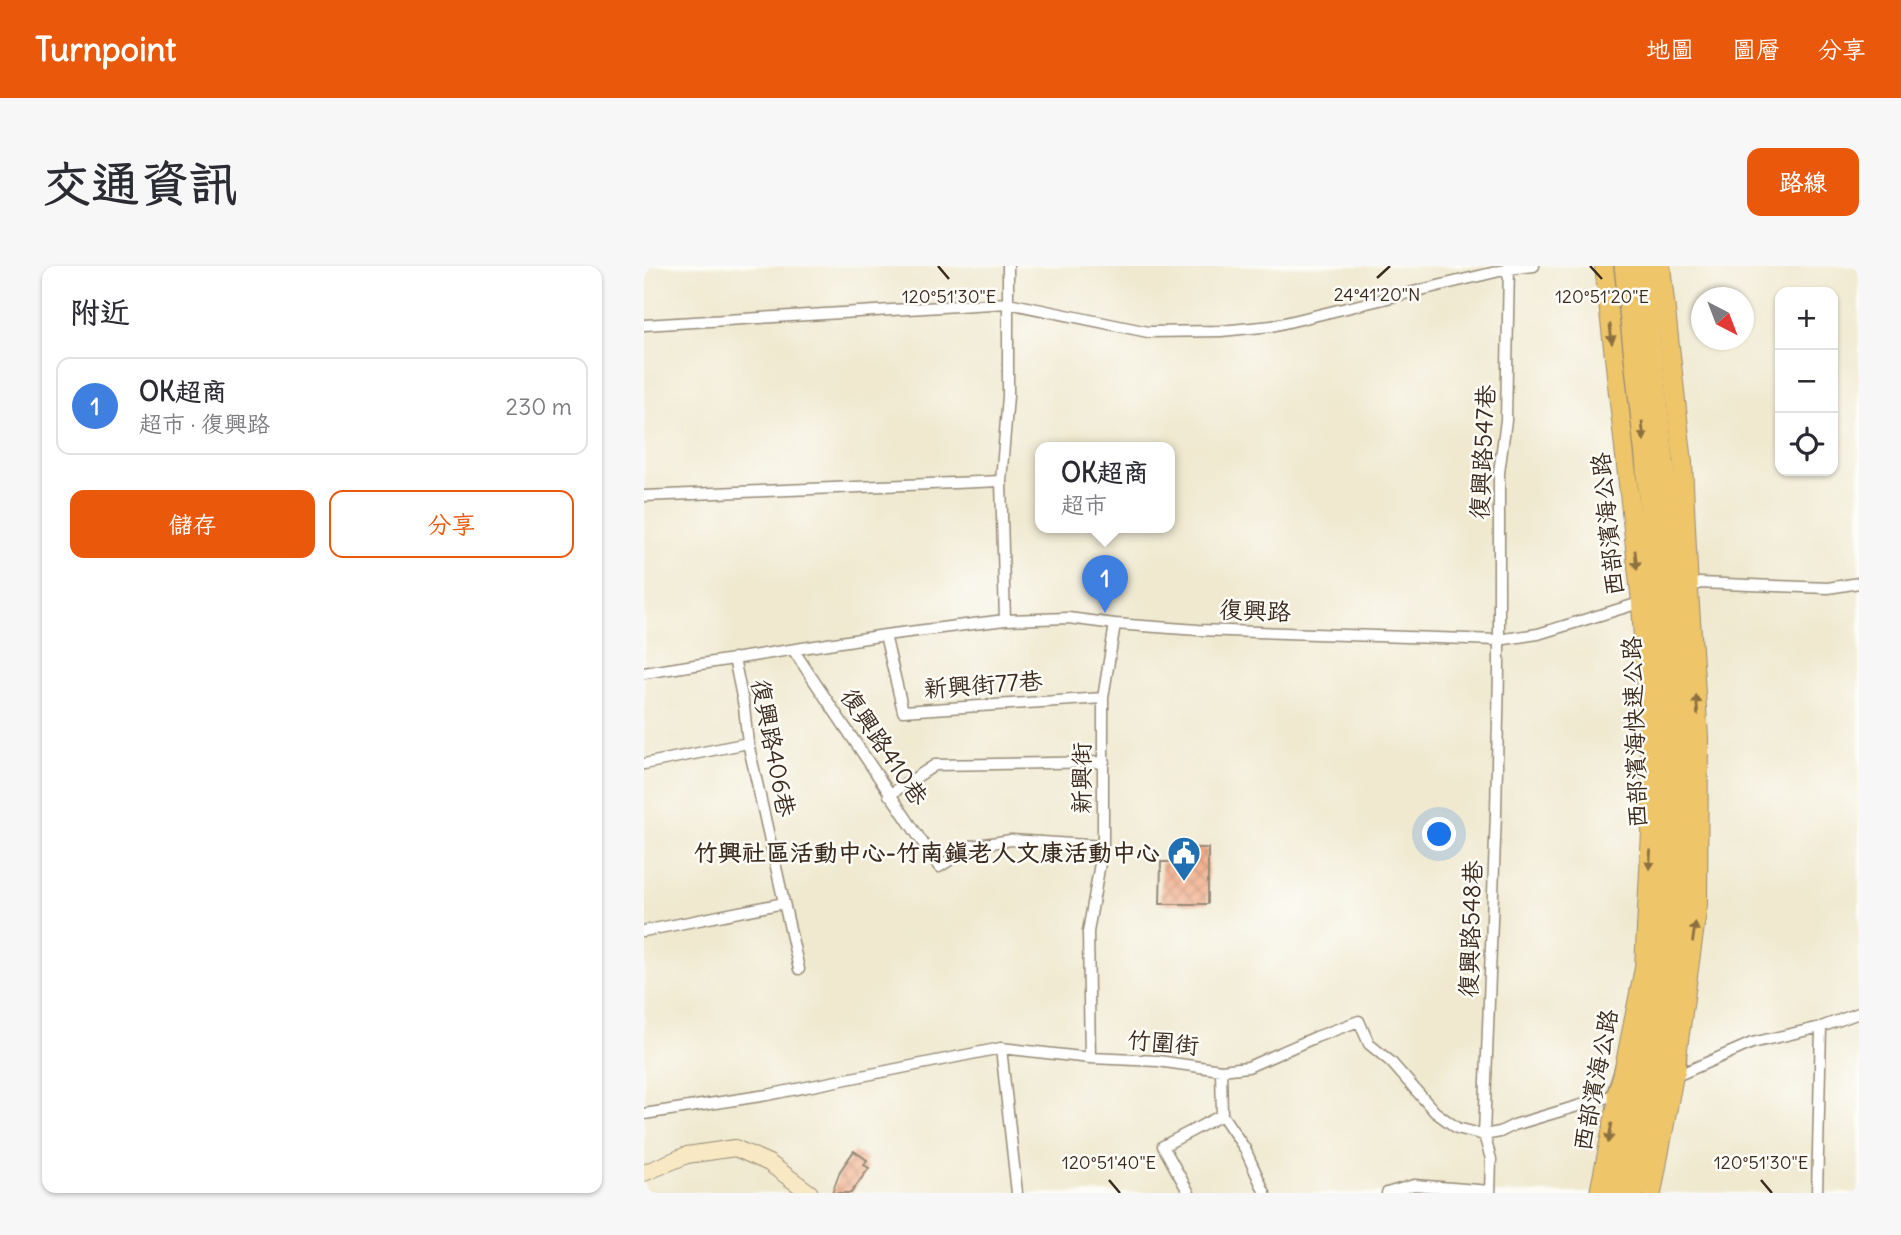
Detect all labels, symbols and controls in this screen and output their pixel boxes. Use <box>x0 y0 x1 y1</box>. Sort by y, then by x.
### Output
text: Turnpoint <box>35 28 176 70</box>
text: 地圖 <box>1646 34 1694 64</box>
text: 圖層 <box>1732 34 1780 64</box>
text: 分享 <box>1818 34 1866 64</box>
button: 路線 <box>1747 148 1859 216</box>
text: 交通資訊 <box>42 153 238 214</box>
text: 24°41'20"N <box>1334 283 1420 306</box>
text: 120°51'30"E <box>902 285 996 308</box>
text: 120°51'20"E <box>1555 285 1649 308</box>
north arrow <box>1691 287 1754 350</box>
map controls <box>1775 287 1838 476</box>
button: + <box>1775 287 1838 350</box>
text: 附近 <box>70 293 130 331</box>
one-way arrow <box>1606 323 1617 345</box>
button: − <box>1775 350 1838 413</box>
text: OK超商 <box>139 375 227 408</box>
street label: 復興路547巷 <box>1463 384 1501 520</box>
text: 1 <box>90 392 100 421</box>
text: 230 m <box>506 392 572 421</box>
text: 超市 · 復興路 <box>139 409 270 438</box>
button: locate <box>1775 413 1838 476</box>
one-way arrow <box>1638 420 1649 442</box>
popup <box>1035 442 1175 533</box>
street label: 西部濱海公路 <box>1585 451 1629 597</box>
text: OK超商 <box>1061 456 1149 489</box>
button: 儲存 <box>70 490 315 558</box>
button: 分享 <box>329 490 574 558</box>
text: 超市 <box>1061 490 1107 519</box>
one-way arrow <box>1631 549 1642 571</box>
pin: 1 <box>1082 555 1128 613</box>
street label: 復興路 <box>1219 594 1292 626</box>
street label: 西部濱海快速公路 <box>1616 636 1652 828</box>
street label: 新興街77巷 <box>922 665 1044 703</box>
street label: 復興路406巷 <box>746 676 802 819</box>
street label: 復興路410巷 <box>835 682 935 811</box>
one-way arrow <box>1691 694 1702 716</box>
street label: 新興街 <box>1066 742 1096 814</box>
your location <box>1422 817 1456 851</box>
public building icon: 竹興社區活動中心-竹南鎮老人文康活動中心 <box>1165 834 1203 883</box>
place label: 竹興社區活動中心-竹南鎮老人文康活動中心 <box>694 837 1160 867</box>
one-way arrow <box>1644 850 1655 872</box>
street label: 復興路548巷 <box>1453 860 1487 998</box>
one-way arrow <box>1689 921 1700 943</box>
street label: 西部濱海公路 <box>1567 1006 1623 1153</box>
street label: 竹圍街 <box>1126 1024 1200 1060</box>
one-way arrow <box>1605 1122 1616 1144</box>
text: 120°51'40"E <box>1062 1151 1156 1174</box>
text: 120°51'30"E <box>1714 1151 1808 1174</box>

